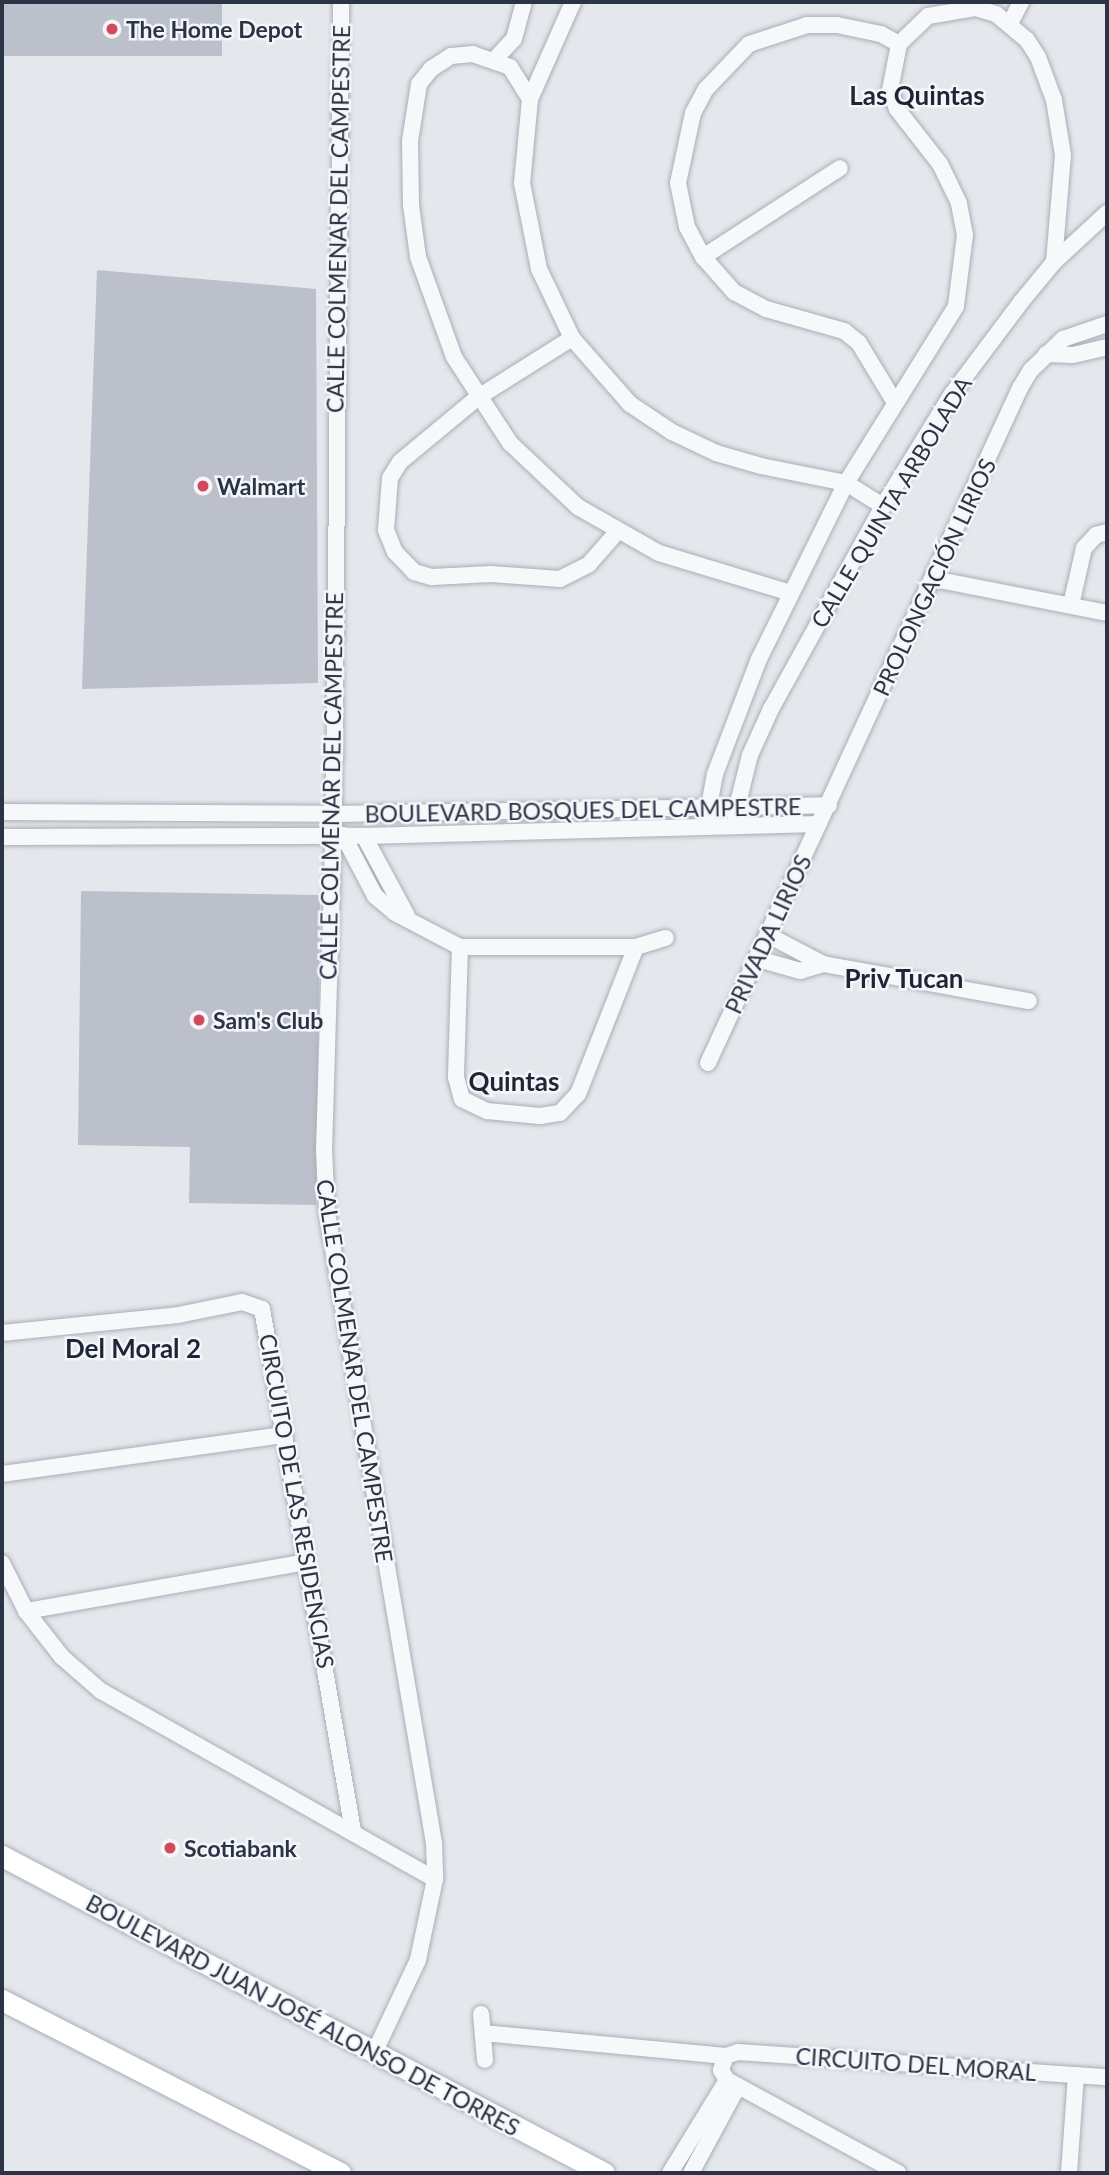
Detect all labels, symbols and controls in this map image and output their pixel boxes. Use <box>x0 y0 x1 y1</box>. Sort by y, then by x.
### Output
place label: The Home Depot <box>126 15 302 43</box>
marker: The Home Depot <box>104 21 120 37</box>
street label: CALLE COLMENAR DEL CAMPESTRE <box>321 24 355 414</box>
district label: Las Quintas <box>849 80 985 112</box>
street label: CALLE QUINTA ARBOLADA <box>805 371 977 633</box>
street label: PROLONGACIÓN LIRIOS <box>867 454 1001 700</box>
place label: Walmart <box>217 472 305 500</box>
marker: Walmart <box>195 478 211 494</box>
street label: CALLE COLMENAR DEL CAMPESTRE <box>314 591 348 981</box>
street label: BOULEVARD BOSQUES DEL CAMPESTRE <box>364 792 802 828</box>
street label: PRIVADA LIRIOS <box>719 850 817 1018</box>
district label: Priv Tucan <box>844 963 964 995</box>
place label: Sam's Club <box>213 1006 323 1034</box>
marker: Sam's Club <box>191 1012 207 1028</box>
district label: Quintas <box>469 1066 559 1098</box>
street label: CALLE COLMENAR DEL CAMPESTRE <box>311 1177 399 1565</box>
street label: CIRCUITO DE LAS RESIDENCIAS <box>254 1332 340 1670</box>
district label: Del Moral 2 <box>65 1333 201 1365</box>
place label: Scotiabank <box>184 1834 297 1862</box>
marker: Scotiabank <box>162 1840 178 1856</box>
street label: BOULEVARD JUAN JOSÉ ALONSO DE TORRES <box>80 1888 526 2142</box>
street label: CIRCUITO DEL MORAL <box>794 2042 1038 2086</box>

